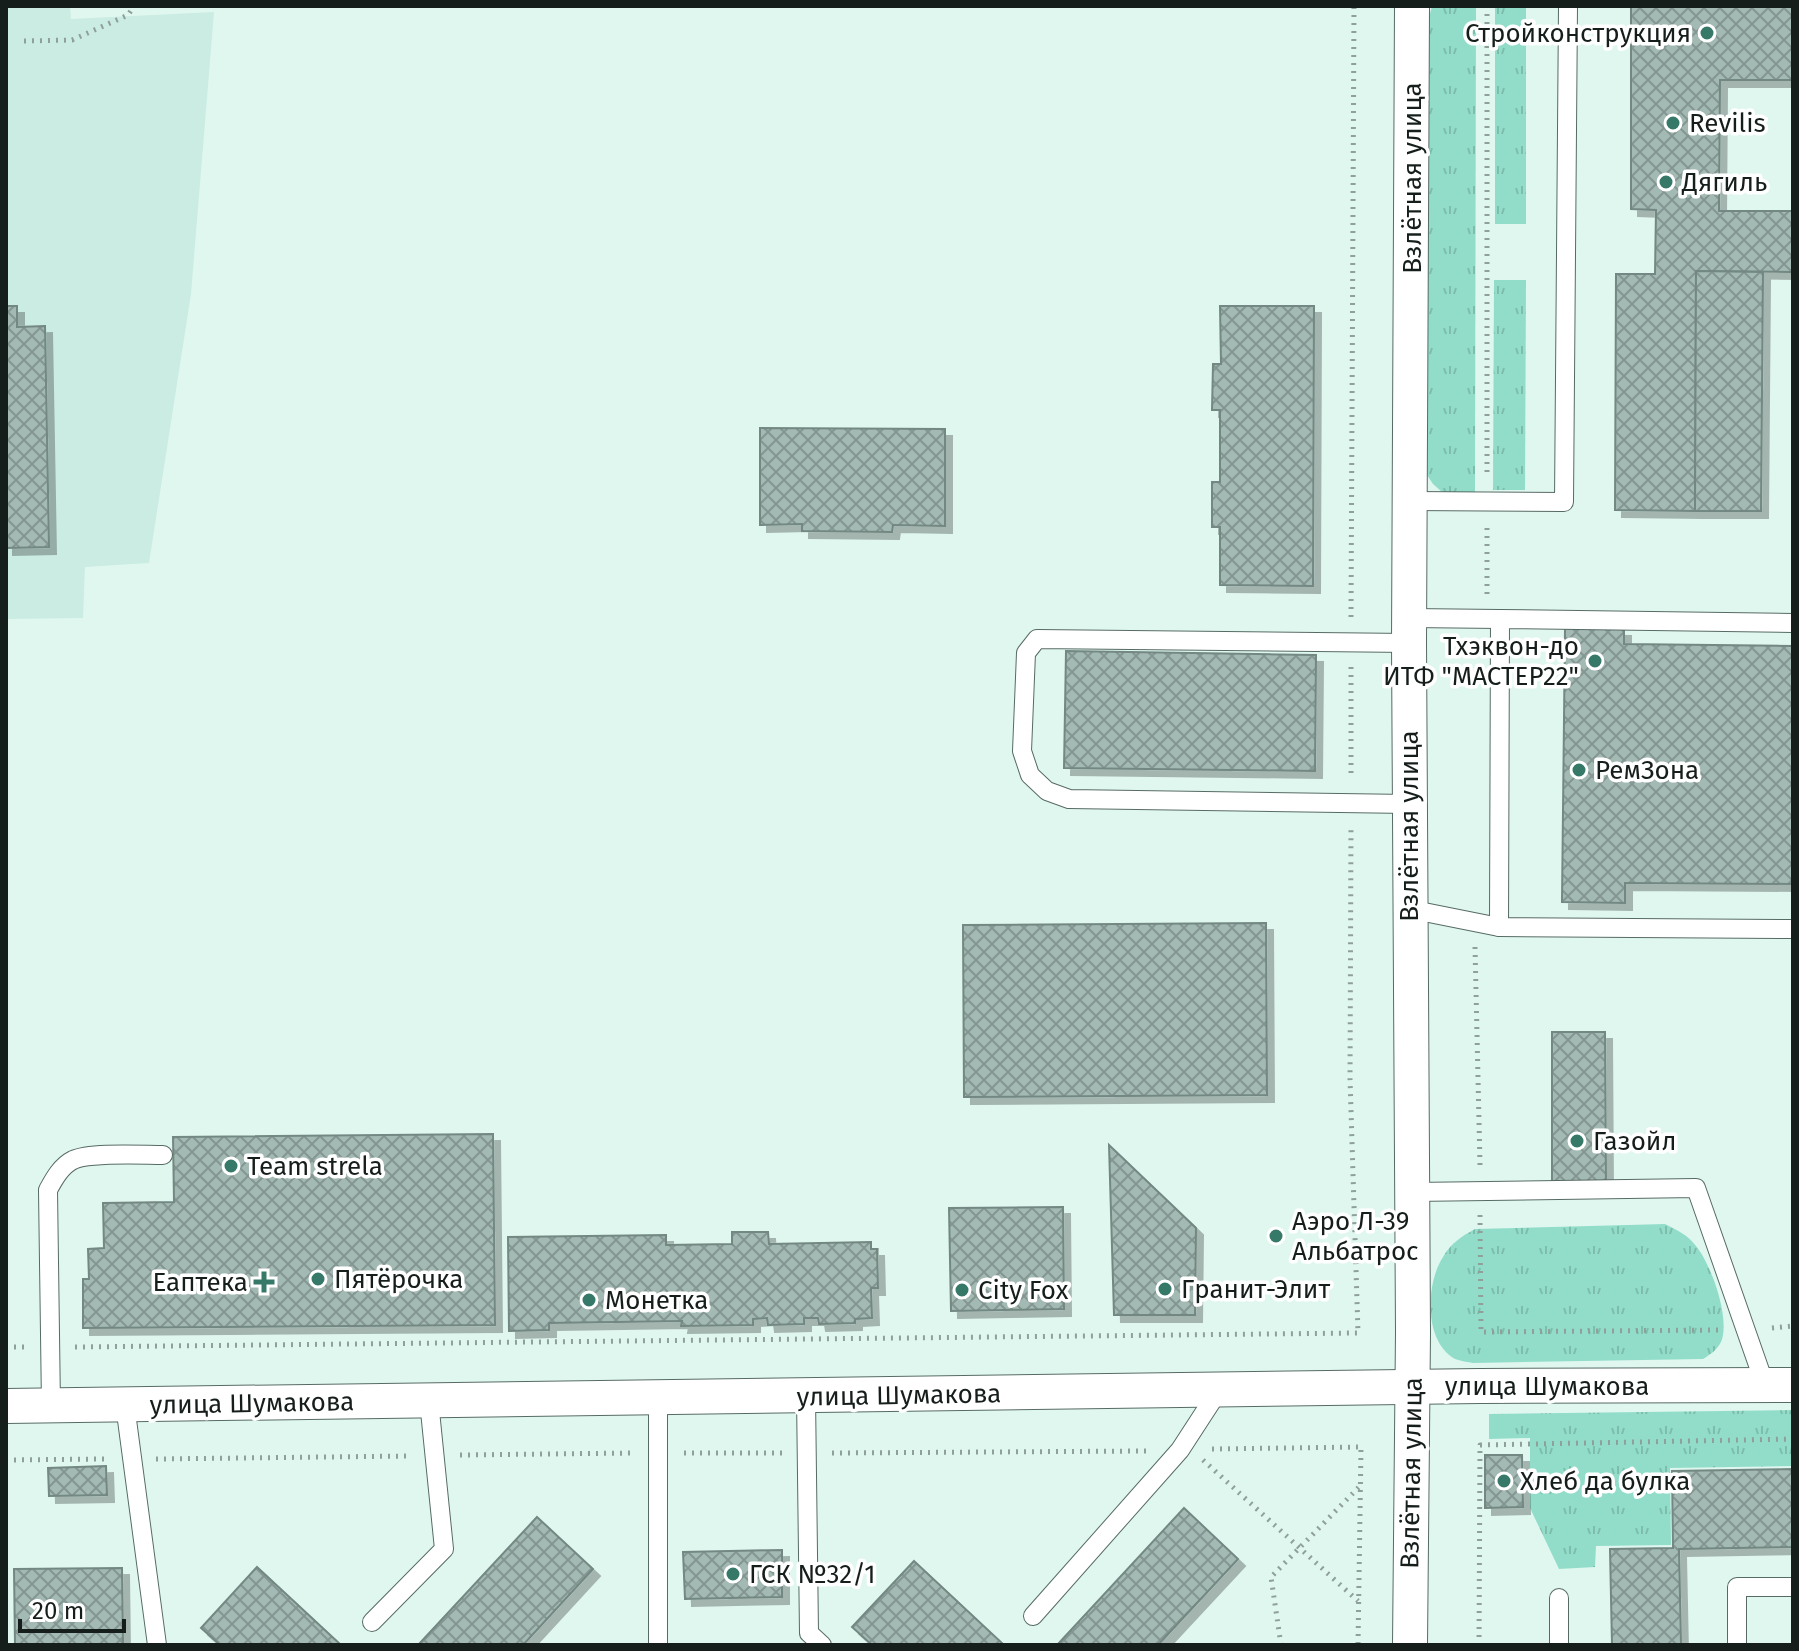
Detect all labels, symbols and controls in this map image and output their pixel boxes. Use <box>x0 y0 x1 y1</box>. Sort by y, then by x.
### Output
place label: Стройконструкция <box>1465 18 1691 49</box>
marker: Стройконструкция <box>1698 24 1716 42</box>
street label: Взлётная улица <box>1397 82 1428 274</box>
place label: Revilis <box>1689 108 1766 139</box>
marker: Revilis <box>1664 114 1682 132</box>
place label: Дягиль <box>1681 167 1767 198</box>
marker: Дягиль <box>1657 173 1675 191</box>
place label: Тхэквон-до ИТФ "МАСТЕР22" <box>1383 631 1579 692</box>
marker: Тхэквон-до ИТФ "МАСТЕР22" <box>1586 652 1604 670</box>
street label: Взлётная улица <box>1394 730 1425 922</box>
place label: РемЗона <box>1595 755 1699 786</box>
marker: РемЗона <box>1570 761 1588 779</box>
place label: Газойл <box>1593 1126 1676 1157</box>
marker: Газойл <box>1568 1132 1586 1150</box>
place label: Team strela <box>247 1151 383 1182</box>
marker: Team strela <box>222 1157 240 1175</box>
place label: Аэро Л-39 Альбатрос <box>1292 1206 1419 1267</box>
marker: Аэро Л-39 Альбатрос <box>1267 1227 1285 1245</box>
place label: Пятёрочка <box>334 1264 463 1295</box>
place label: Еаптека <box>152 1267 248 1298</box>
marker: Пятёрочка <box>309 1270 327 1288</box>
marker: Еаптека <box>255 1273 273 1291</box>
place label: Гранит-Элит <box>1181 1274 1330 1305</box>
place label: City Fox <box>978 1275 1069 1306</box>
marker: Гранит-Элит <box>1156 1280 1174 1298</box>
marker: City Fox <box>953 1281 971 1299</box>
place label: Монетка <box>605 1285 708 1316</box>
marker: Монетка <box>580 1291 598 1309</box>
street label: улица Шумакова <box>1445 1371 1649 1402</box>
street label: Взлётная улица <box>1394 1377 1429 1569</box>
street label: улица Шумакова <box>796 1378 1002 1413</box>
street label: улица Шумакова <box>149 1386 355 1421</box>
place label: Хлеб да булка <box>1520 1466 1690 1497</box>
marker: Хлеб да булка <box>1495 1472 1513 1490</box>
place label: ГСК №32/1 <box>749 1559 875 1590</box>
marker: ГСК №32/1 <box>724 1565 742 1583</box>
scale bar <box>20 1583 124 1633</box>
text: 20 m <box>32 1597 84 1625</box>

